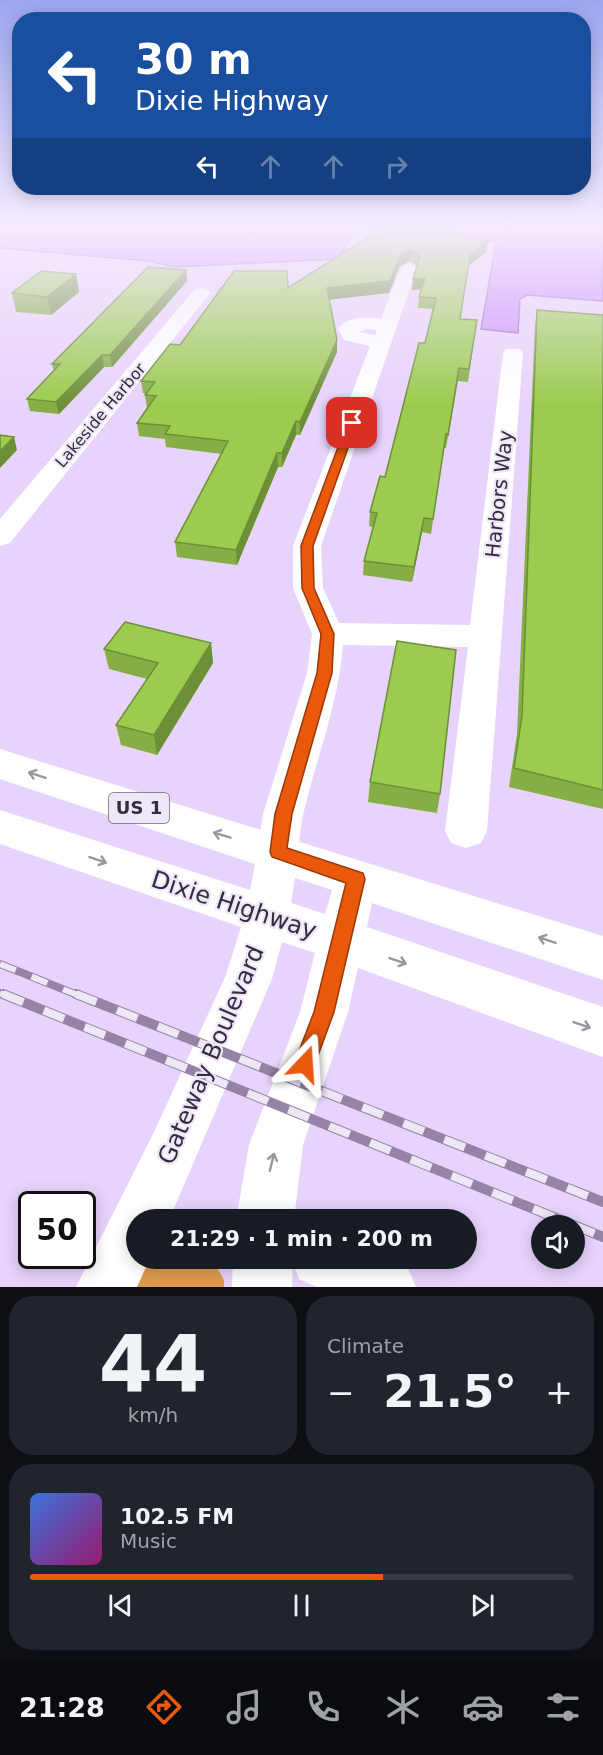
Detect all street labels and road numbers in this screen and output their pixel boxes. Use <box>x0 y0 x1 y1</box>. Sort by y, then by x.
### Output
street label: Lakeside Harbor <box>51 359 150 471</box>
street label: Harbors Way <box>480 429 518 559</box>
road number: US 1 <box>109 793 169 823</box>
street label: Dixie Highway <box>148 865 320 945</box>
street label: Gateway Boulevard <box>152 941 270 1169</box>

